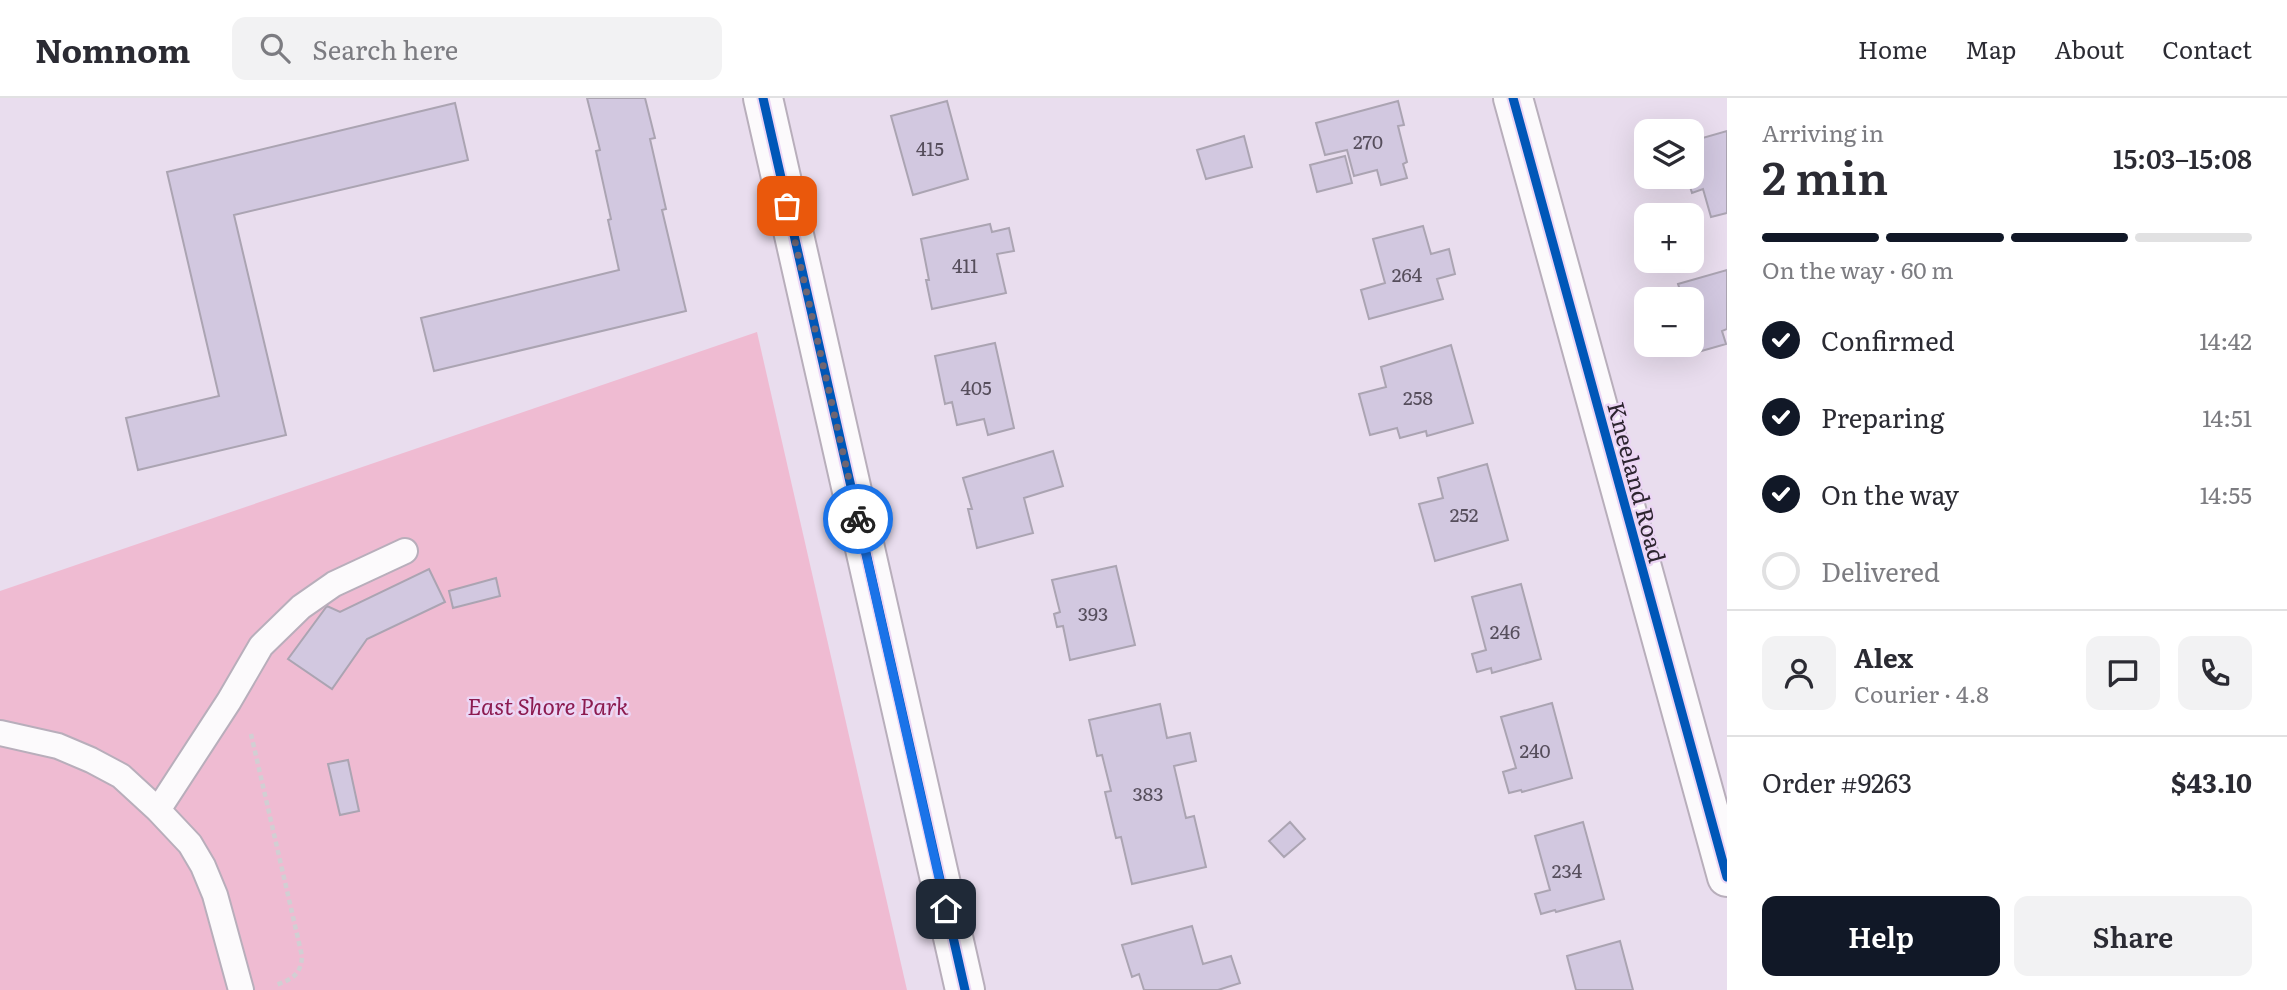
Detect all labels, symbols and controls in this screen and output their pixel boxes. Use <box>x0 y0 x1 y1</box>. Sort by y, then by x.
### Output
search box <box>232 17 722 80</box>
text: Nomnom <box>35 24 190 73</box>
icon: search <box>256 29 294 67</box>
text: Search here <box>312 29 458 68</box>
text: Home <box>1858 31 1927 66</box>
text: Map <box>1965 31 2016 66</box>
text: About <box>2054 31 2124 66</box>
text: Contact <box>2162 31 2252 66</box>
text: Arriving in <box>1762 115 1884 149</box>
map controls <box>1634 119 1704 357</box>
button: layers <box>1634 119 1704 189</box>
house number: 270 <box>1353 127 1383 155</box>
house number: 415 <box>916 134 944 162</box>
text: 15:03–15:08 <box>2113 138 2252 177</box>
text: 2 min <box>1762 141 1888 209</box>
pin <box>757 176 817 236</box>
icon: bag <box>768 187 806 225</box>
button: + <box>1634 203 1704 273</box>
house number: 411 <box>952 251 978 279</box>
text: On the way · 60 m <box>1762 252 1954 286</box>
house number: 264 <box>1392 260 1423 288</box>
button: − <box>1634 287 1704 357</box>
text: Confirmed <box>1821 320 1955 359</box>
icon: check <box>1762 321 1800 359</box>
text: 14:42 <box>2199 323 2252 357</box>
house number: 405 <box>960 373 992 401</box>
house number: 258 <box>1403 383 1433 411</box>
text: Preparing <box>1821 397 1944 436</box>
street label: Kneeland Road <box>1600 398 1676 566</box>
icon: check <box>1762 398 1800 436</box>
text: 14:51 <box>2202 400 2252 434</box>
text: On the way <box>1821 474 1959 513</box>
icon: check <box>1762 475 1800 513</box>
text: 14:55 <box>2200 477 2252 511</box>
courier <box>823 484 893 554</box>
icon: bike <box>839 500 877 538</box>
house number: 252 <box>1450 500 1478 528</box>
text: Delivered <box>1821 551 1940 590</box>
house number: 393 <box>1078 599 1108 627</box>
house number: 246 <box>1490 617 1520 645</box>
button: person <box>1762 636 1836 710</box>
button: chat <box>2086 636 2160 710</box>
button: phone <box>2178 636 2252 710</box>
text: Alex <box>1854 637 1913 676</box>
text: Courier · 4.8 <box>1854 676 1989 710</box>
park label: East Shore Park <box>467 688 629 722</box>
house number: 240 <box>1519 736 1551 764</box>
text: Order #9263 <box>1762 762 1912 801</box>
text: $43.10 <box>2171 762 2252 801</box>
house number: 383 <box>1132 779 1164 807</box>
house number: 234 <box>1552 856 1583 884</box>
pin <box>916 879 976 939</box>
icon: home <box>927 890 965 928</box>
button: Help <box>1762 896 2000 976</box>
button: Share <box>2014 896 2252 976</box>

